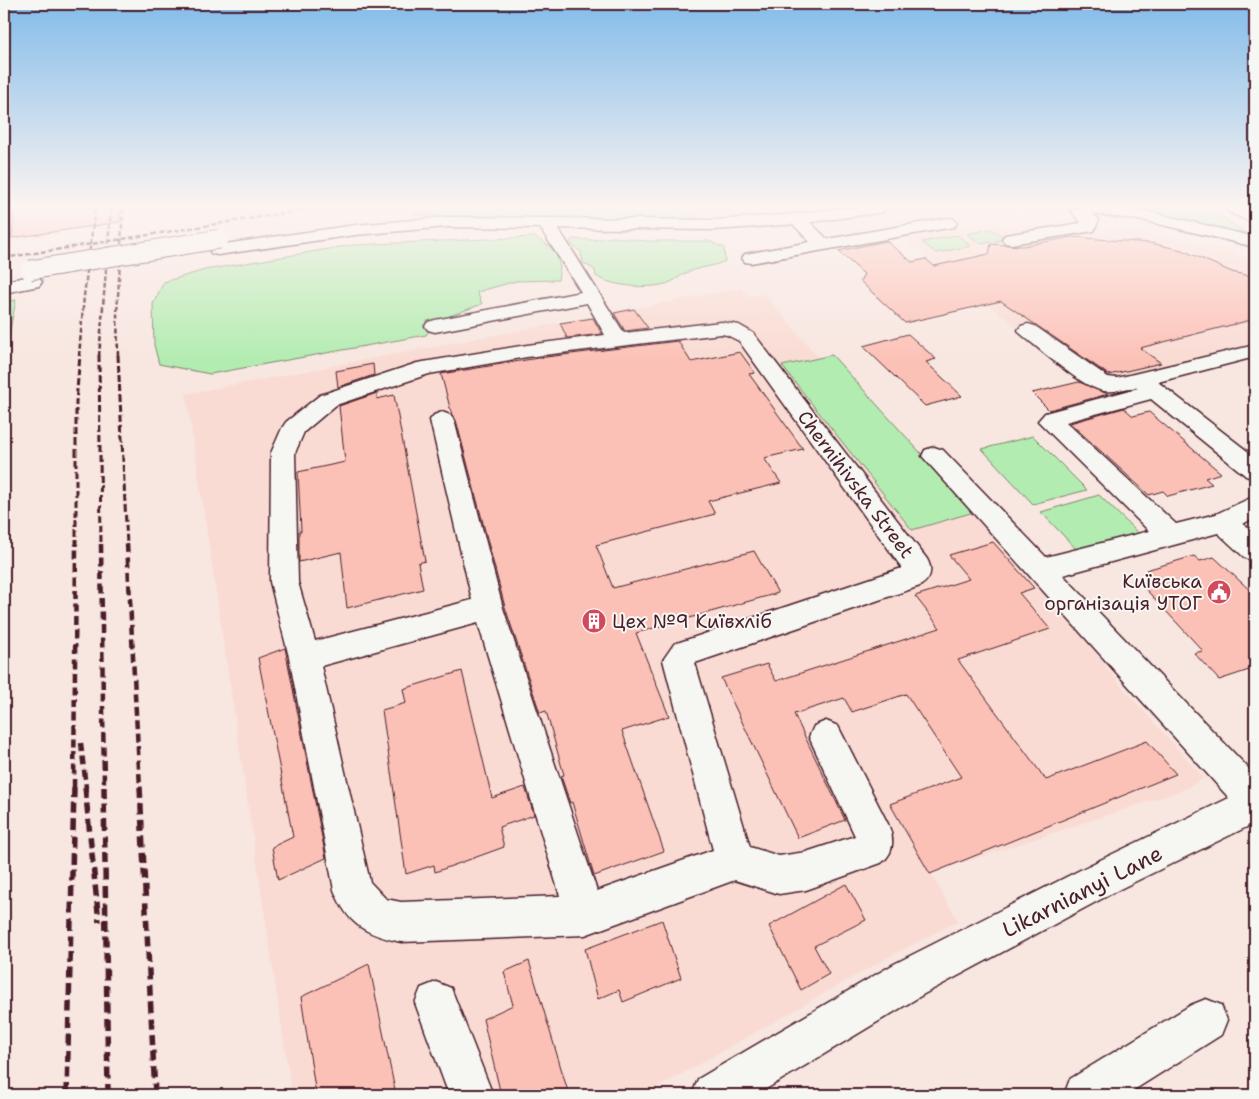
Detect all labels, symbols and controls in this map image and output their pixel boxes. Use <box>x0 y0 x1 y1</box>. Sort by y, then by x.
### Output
street label: Chernihivska Street <box>792 405 919 563</box>
place label: Київська організація УТОГ <box>1044 569 1203 616</box>
public building icon: Київська організація УТОГ <box>1206 579 1232 605</box>
building icon: Цех №9 Київхліб <box>581 608 607 634</box>
place label: Цех №9 Київхліб <box>612 609 772 634</box>
street label: Likarnianyi Lane <box>997 839 1167 944</box>

